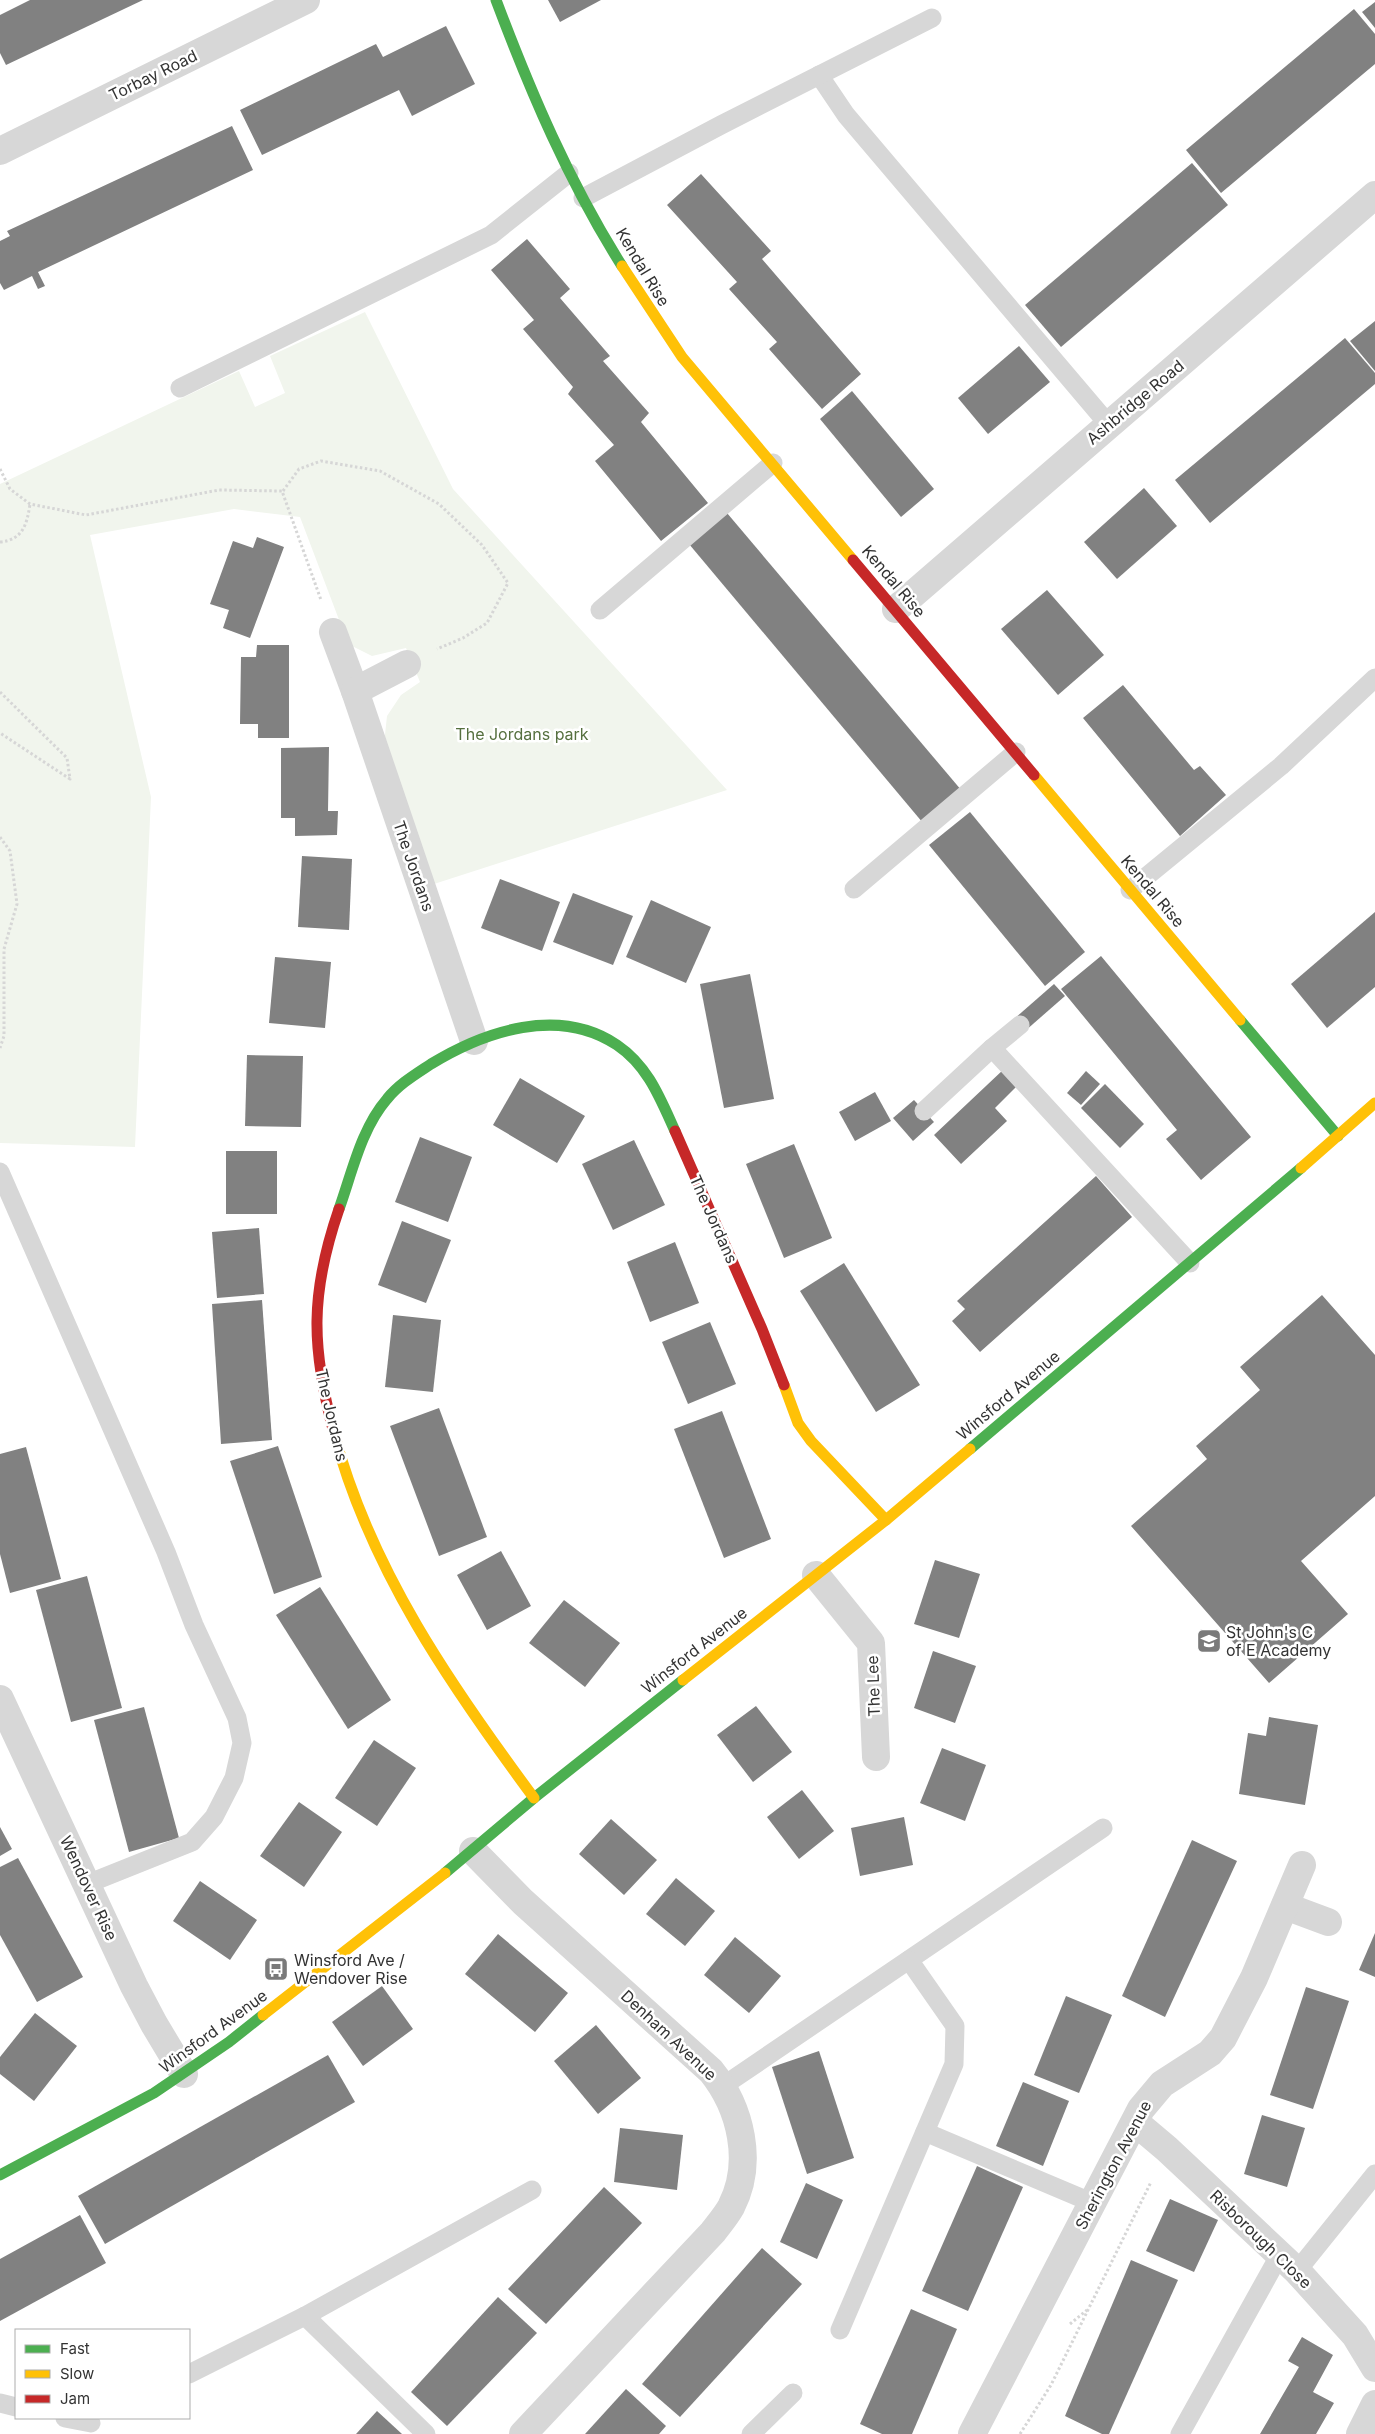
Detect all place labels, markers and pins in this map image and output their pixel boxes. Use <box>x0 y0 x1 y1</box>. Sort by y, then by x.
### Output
place label: St John's C of E Academy <box>1226 1622 1331 1660</box>
school or university icon: St John's C of E Academy <box>1196 1628 1222 1654</box>
place label: Winsford Ave / Wendover Rise <box>294 1950 407 1988</box>
bus stop icon: Winsford Ave / Wendover Rise <box>263 1956 289 1982</box>

